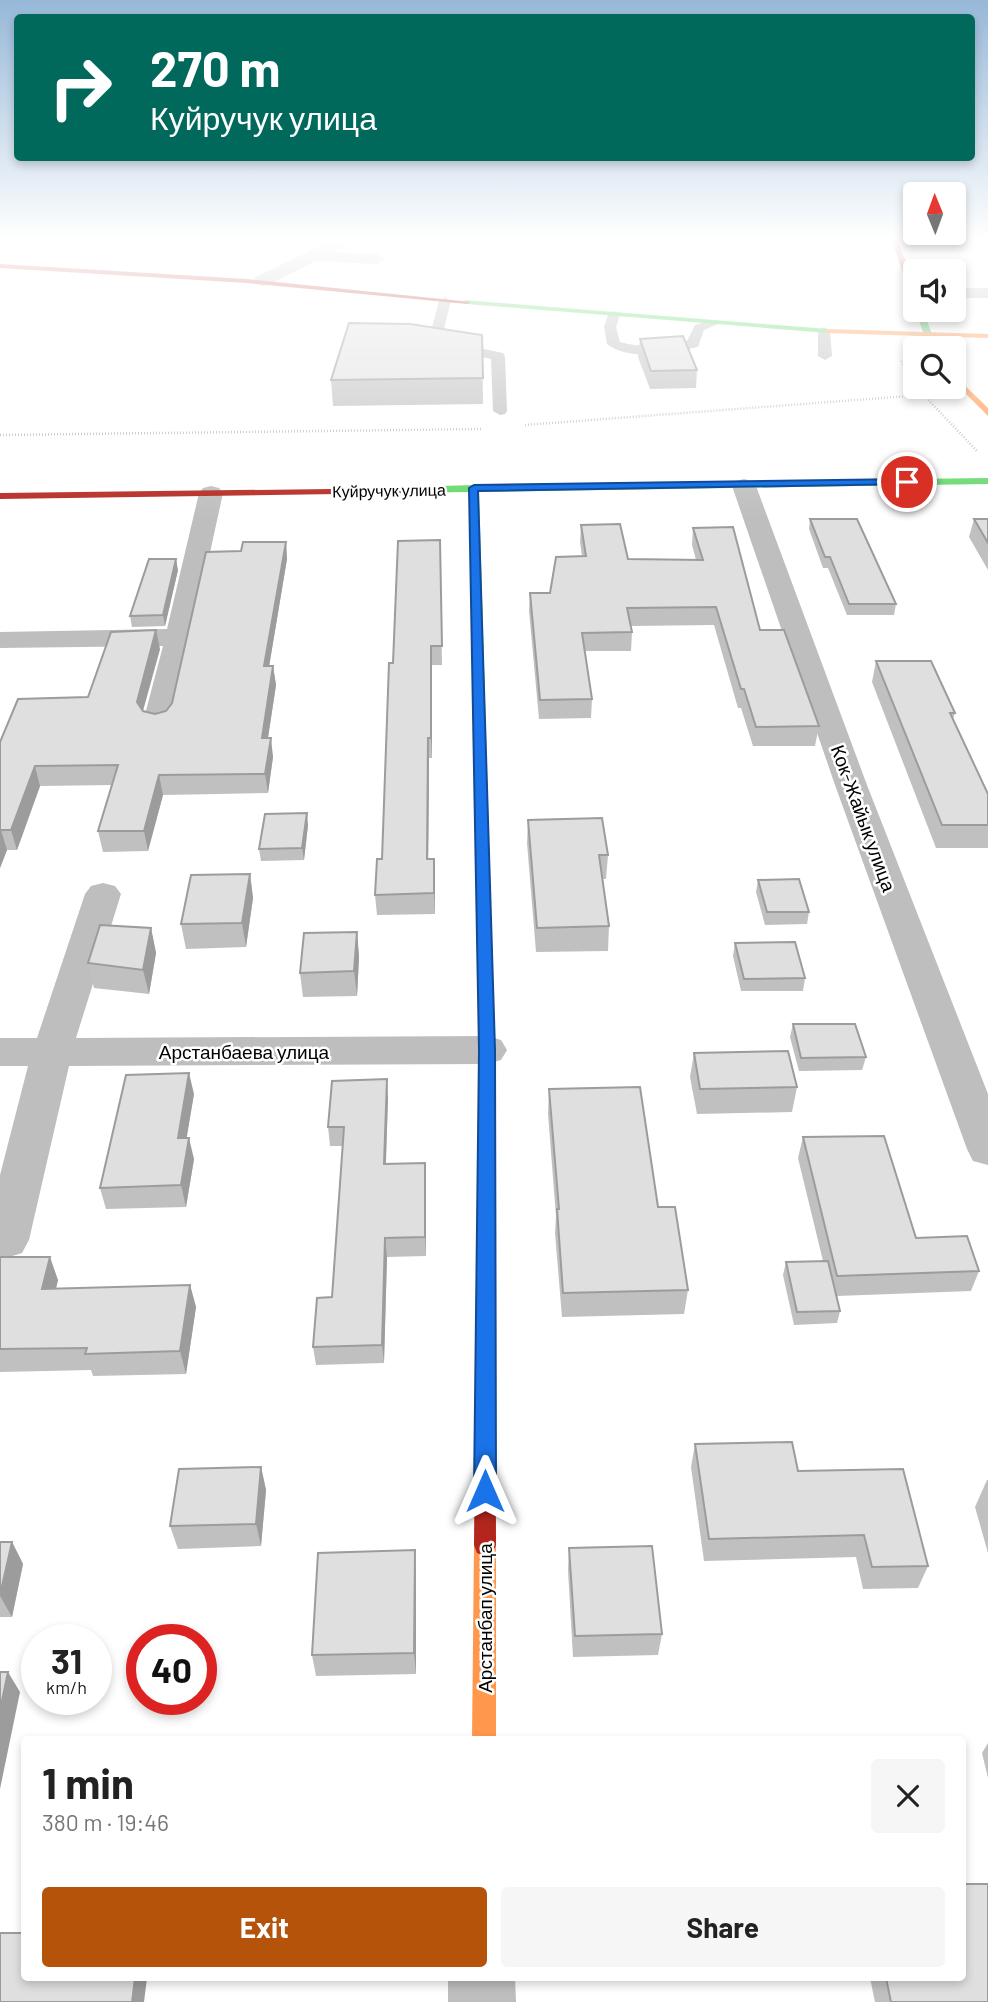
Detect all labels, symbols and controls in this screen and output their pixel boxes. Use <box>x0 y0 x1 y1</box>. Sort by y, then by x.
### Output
text: 270 m <box>150 38 280 97</box>
icon: right <box>35 42 126 133</box>
text: Куйручук улица <box>150 98 377 136</box>
north arrow <box>903 182 966 245</box>
map controls <box>903 182 966 399</box>
button: sound <box>903 259 966 322</box>
button: search <box>903 336 966 399</box>
pin <box>877 452 937 512</box>
icon: arrive <box>888 463 926 501</box>
street label: Куйручук улица <box>332 480 446 500</box>
street label: Кок-Жайык улица <box>827 742 901 895</box>
street label: Арстанбаева улица <box>159 1040 330 1063</box>
position arrow <box>448 1454 522 1528</box>
street label: Арстанбап улица <box>473 1543 496 1693</box>
speed limit sign: 40 <box>126 1624 217 1715</box>
text: 31 <box>51 1639 82 1681</box>
text: km/h <box>46 1676 87 1698</box>
text: 1 min <box>42 1757 134 1807</box>
button: close <box>871 1759 945 1833</box>
text: 380 m · 19:46 <box>42 1808 169 1836</box>
button: Exit <box>42 1887 487 1967</box>
button: Share <box>501 1887 945 1967</box>

